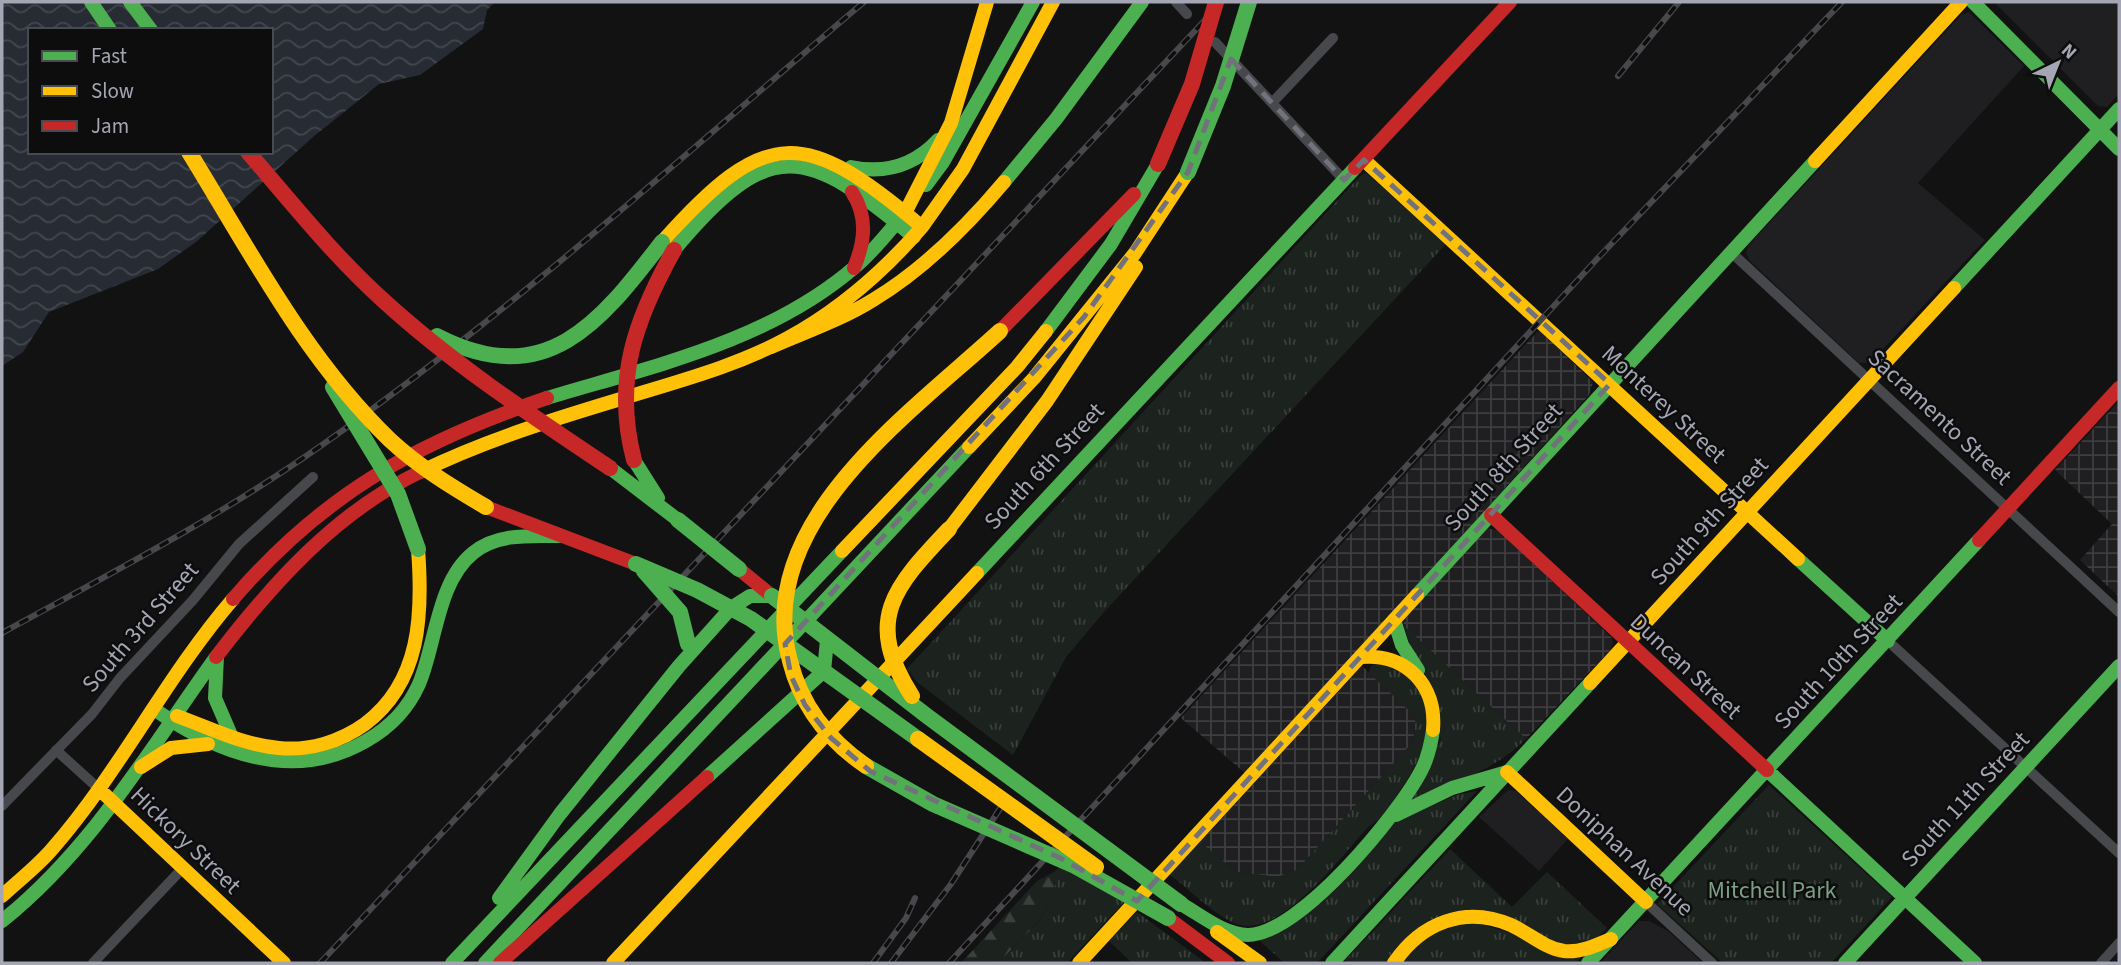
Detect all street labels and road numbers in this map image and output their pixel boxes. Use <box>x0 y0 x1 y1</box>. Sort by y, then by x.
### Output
street label: Monterey Street <box>1593 337 1734 472</box>
street label: Sacramento Street <box>1860 341 2020 494</box>
street label: South 6th Street <box>976 395 1113 538</box>
street label: South 8th Street <box>1436 395 1571 540</box>
street label: South 9th Street <box>1642 449 1777 594</box>
street label: South 3rd Street <box>74 554 207 700</box>
street label: South 10th Street <box>1766 585 1911 737</box>
street label: Duncan Street <box>1622 605 1749 728</box>
street label: South 11th Street <box>1893 723 2038 875</box>
street label: Hickory Street <box>122 778 249 902</box>
street label: Doniphan Avenue <box>1548 778 1701 925</box>

